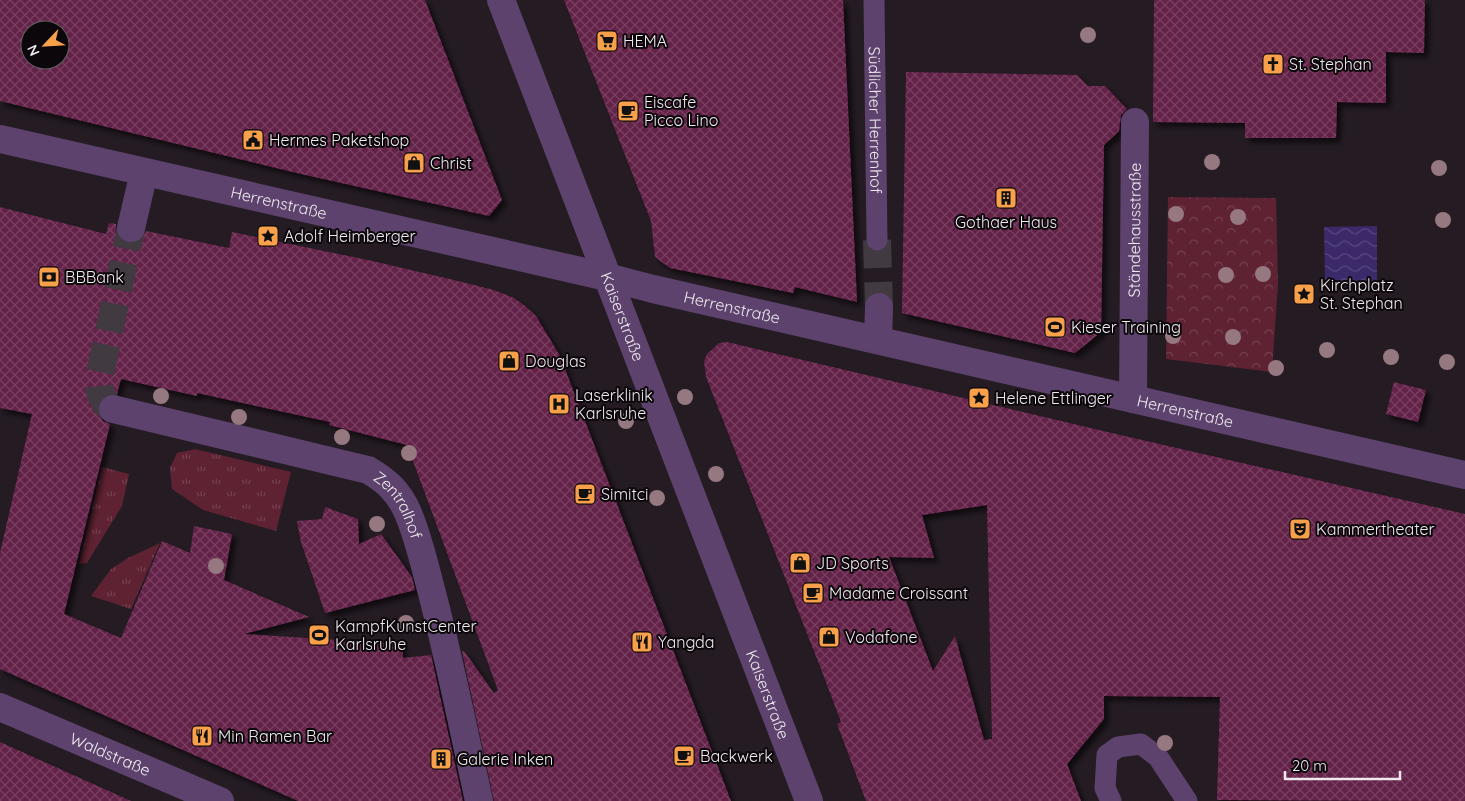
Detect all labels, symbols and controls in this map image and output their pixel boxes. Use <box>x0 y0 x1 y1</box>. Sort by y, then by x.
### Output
north arrow <box>20 20 70 70</box>
supermarket icon: HEMA <box>595 29 619 53</box>
place label: HEMA <box>623 31 667 51</box>
text: N <box>23 42 44 59</box>
street label: Südlicher Herrenhof <box>865 46 886 194</box>
church icon: St. Stephan <box>1261 52 1285 76</box>
place label: St. Stephan <box>1289 54 1372 74</box>
place label: Eiscafe Picco Lino <box>644 92 718 130</box>
cafe icon: Eiscafe Picco Lino <box>616 99 640 123</box>
public building icon: Hermes Paketshop <box>241 128 265 152</box>
place label: Hermes Paketshop <box>269 130 409 150</box>
shop icon: Christ <box>402 151 426 175</box>
place label: Christ <box>430 153 472 173</box>
street label: Ständehausstraße <box>1124 163 1145 297</box>
street label: Herrenstraße <box>229 182 329 223</box>
building icon: Gothaer Haus <box>994 186 1018 210</box>
place label: Gothaer Haus <box>955 212 1057 232</box>
place icon: Adolf Heimberger <box>256 224 280 248</box>
place label: Adolf Heimberger <box>284 226 416 246</box>
bank icon: BBBank <box>37 265 61 289</box>
place label: BBBank <box>65 267 124 287</box>
street label: Kaiserstraße <box>596 269 649 364</box>
place label: Kirchplatz St. Stephan <box>1320 275 1403 313</box>
place icon: Kirchplatz St. Stephan <box>1292 282 1316 306</box>
street label: Herrenstraße <box>682 286 782 328</box>
sports icon: Kieser Training <box>1043 315 1067 339</box>
place label: Kieser Training <box>1071 317 1181 337</box>
shop icon: Douglas <box>497 349 521 373</box>
place label: Douglas <box>525 351 586 371</box>
place label: Laserklinik Karlsruhe <box>575 385 653 423</box>
place icon: Helene Ettlinger <box>967 386 991 410</box>
place label: Helene Ettlinger <box>995 388 1112 408</box>
street label: Herrenstraße <box>1135 390 1235 432</box>
hospital icon: Laserklinik Karlsruhe <box>547 392 571 416</box>
street label: Zentralhof <box>370 466 427 542</box>
cafe icon: Simitci <box>573 482 597 506</box>
place label: Simitci <box>601 484 649 504</box>
theatre icon: Kammertheater <box>1288 517 1312 541</box>
place label: Kammertheater <box>1316 519 1435 539</box>
shop icon: JD Sports <box>788 551 812 575</box>
place label: JD Sports <box>816 553 889 573</box>
cafe icon: Madame Croissant <box>801 581 825 605</box>
place label: Madame Croissant <box>829 583 968 603</box>
place label: KampfKunstCenter Karlsruhe <box>335 616 477 654</box>
sports icon: KampfKunstCenter Karlsruhe <box>307 623 331 647</box>
shop icon: Vodafone <box>817 625 841 649</box>
place label: Vodafone <box>845 627 917 647</box>
restaurant icon: Yangda <box>630 630 654 654</box>
place label: Yangda <box>658 632 714 652</box>
street label: Kaiserstraße <box>742 647 794 742</box>
restaurant icon: Min Ramen Bar <box>190 724 214 748</box>
place label: Min Ramen Bar <box>218 726 332 746</box>
street label: Waldstraße <box>67 728 154 780</box>
cafe icon: Backwerk <box>672 744 696 768</box>
place label: Backwerk <box>700 746 773 766</box>
building icon: Galerie Inken <box>429 747 453 771</box>
scale bar <box>1285 748 1400 780</box>
place label: Galerie Inken <box>457 749 553 769</box>
text: 20 m <box>1292 756 1327 775</box>

